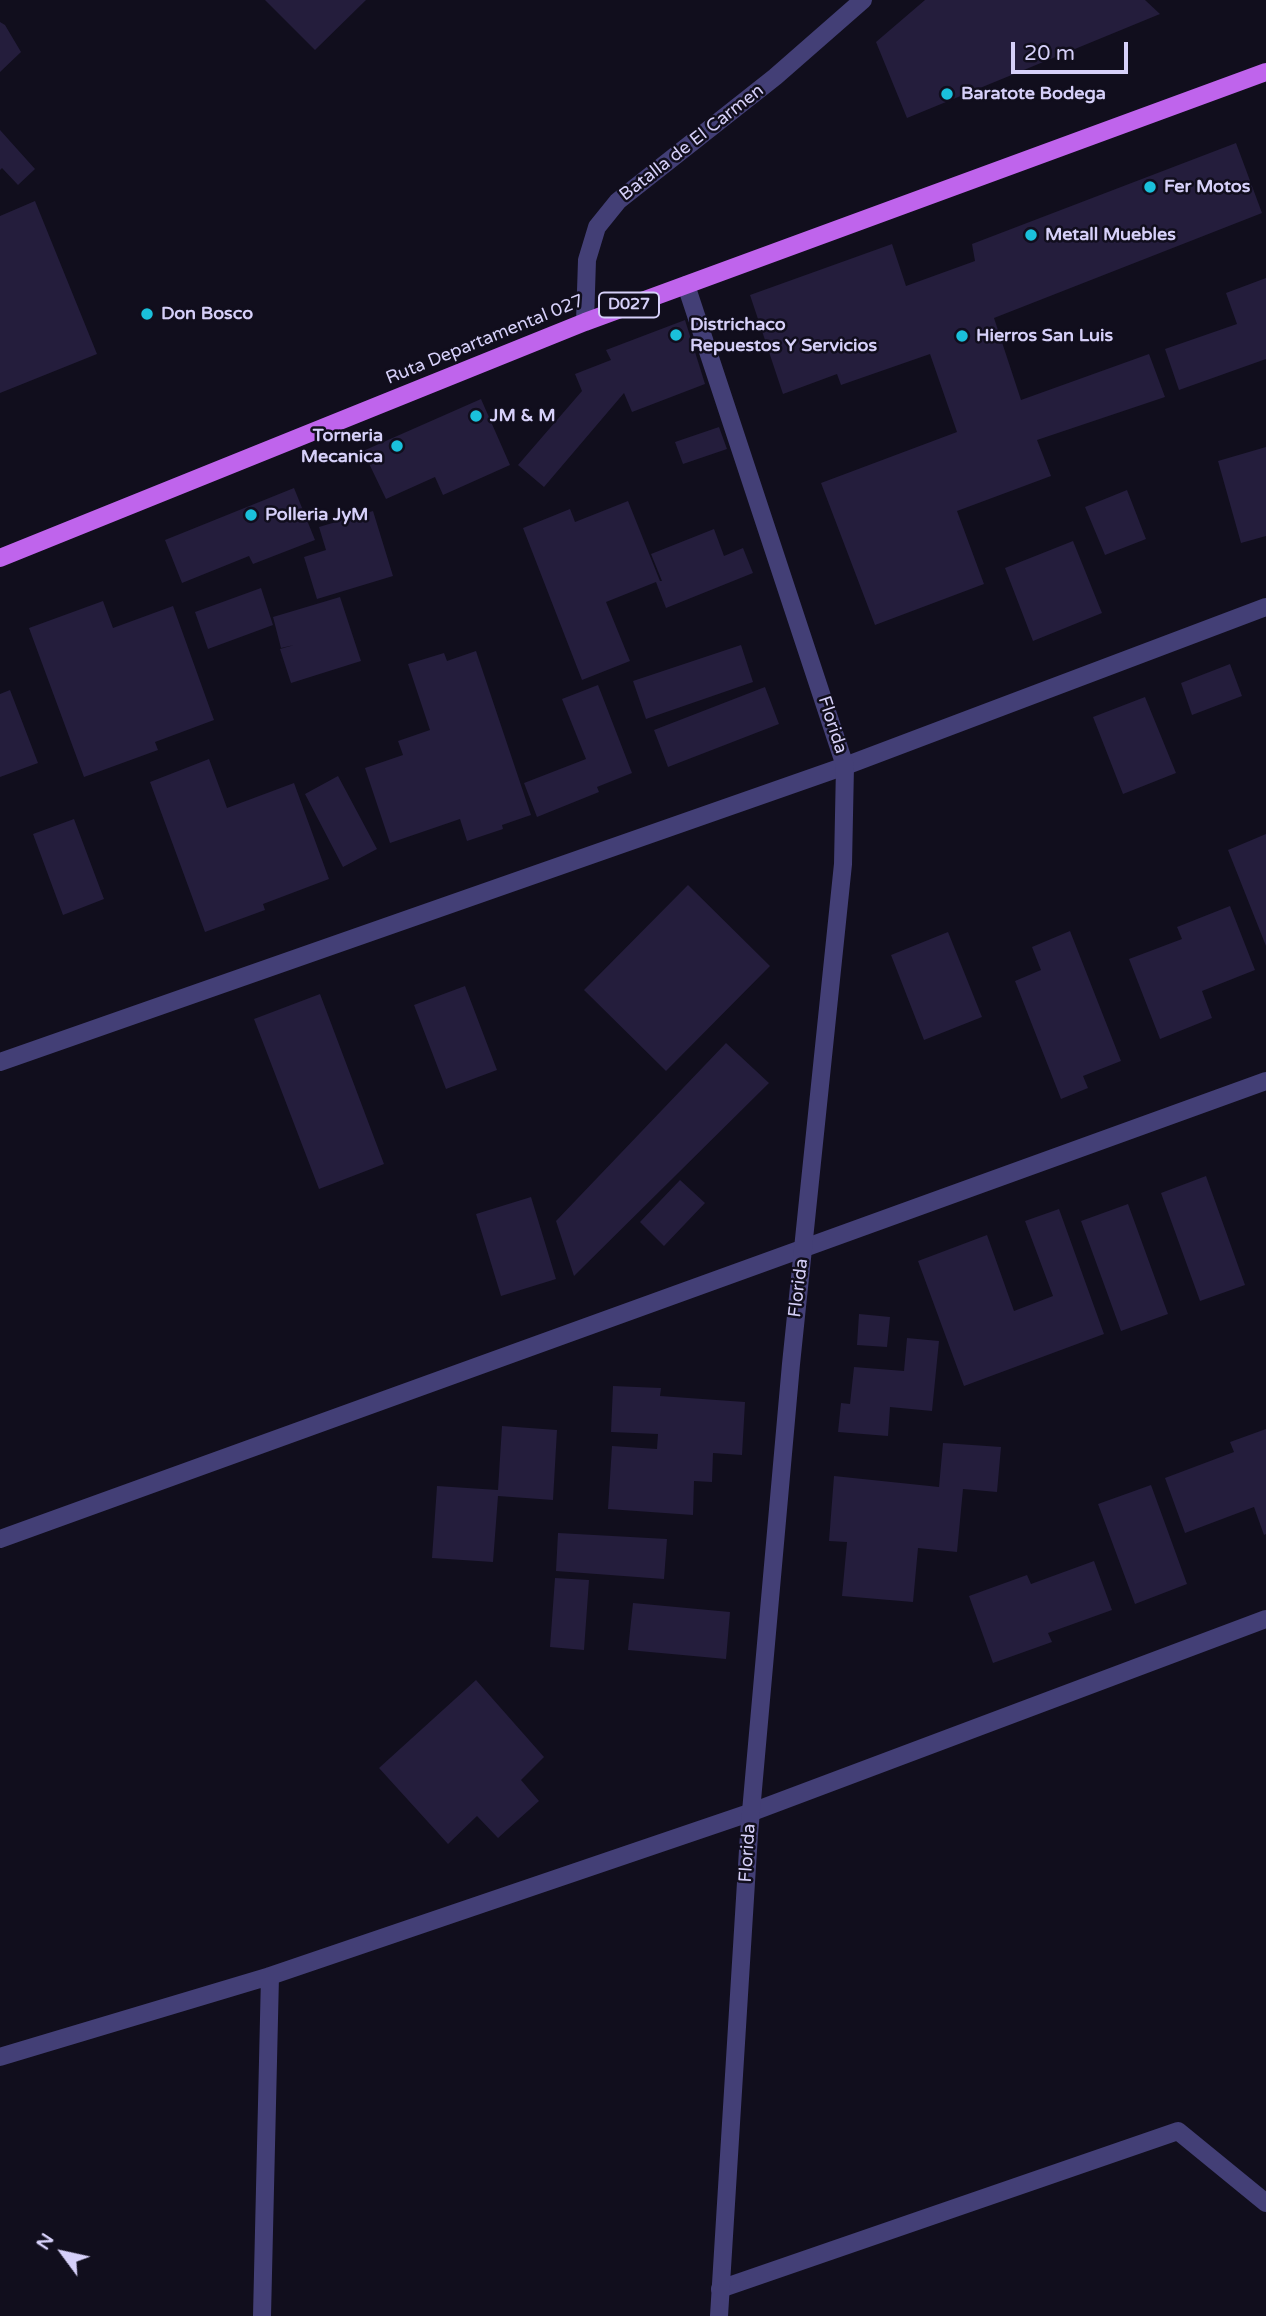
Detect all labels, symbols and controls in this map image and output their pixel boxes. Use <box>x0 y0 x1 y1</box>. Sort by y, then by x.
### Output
scale bar <box>1014 28 1131 72</box>
text: 20 m <box>1024 41 1075 66</box>
street label: Batalla de El Carmen <box>616 80 768 206</box>
place label: Baratote Bodega <box>961 83 1106 105</box>
marker: Baratote Bodega <box>939 86 955 102</box>
place label: Fer Motos <box>1164 176 1250 198</box>
marker: Fer Motos <box>1142 179 1158 195</box>
place label: Metall Muebles <box>1045 224 1176 246</box>
marker: Metall Muebles <box>1023 227 1039 243</box>
street label: Ruta Departamental 027 <box>383 290 587 390</box>
road number: D027 <box>599 292 659 318</box>
place label: Don Bosco <box>161 303 253 325</box>
marker: Don Bosco <box>139 306 155 322</box>
place label: Districhaco Repuestos Y Servicios <box>690 314 877 356</box>
place label: Hierros San Luis <box>976 325 1113 347</box>
marker: Districhaco Repuestos Y Servicios <box>668 327 684 343</box>
marker: Hierros San Luis <box>954 328 970 344</box>
place label: JM & M <box>490 405 556 427</box>
marker: JM & M <box>468 408 484 424</box>
place label: Torneria Mecanica <box>301 425 383 467</box>
marker: Torneria Mecanica <box>389 438 405 454</box>
place label: Polleria JyM <box>265 504 368 526</box>
marker: Polleria JyM <box>243 507 259 523</box>
street label: Florida <box>813 694 851 756</box>
street label: Florida <box>785 1257 813 1319</box>
street label: Florida <box>735 1823 761 1883</box>
north arrow <box>28 2218 98 2288</box>
text: N <box>32 2229 59 2254</box>

